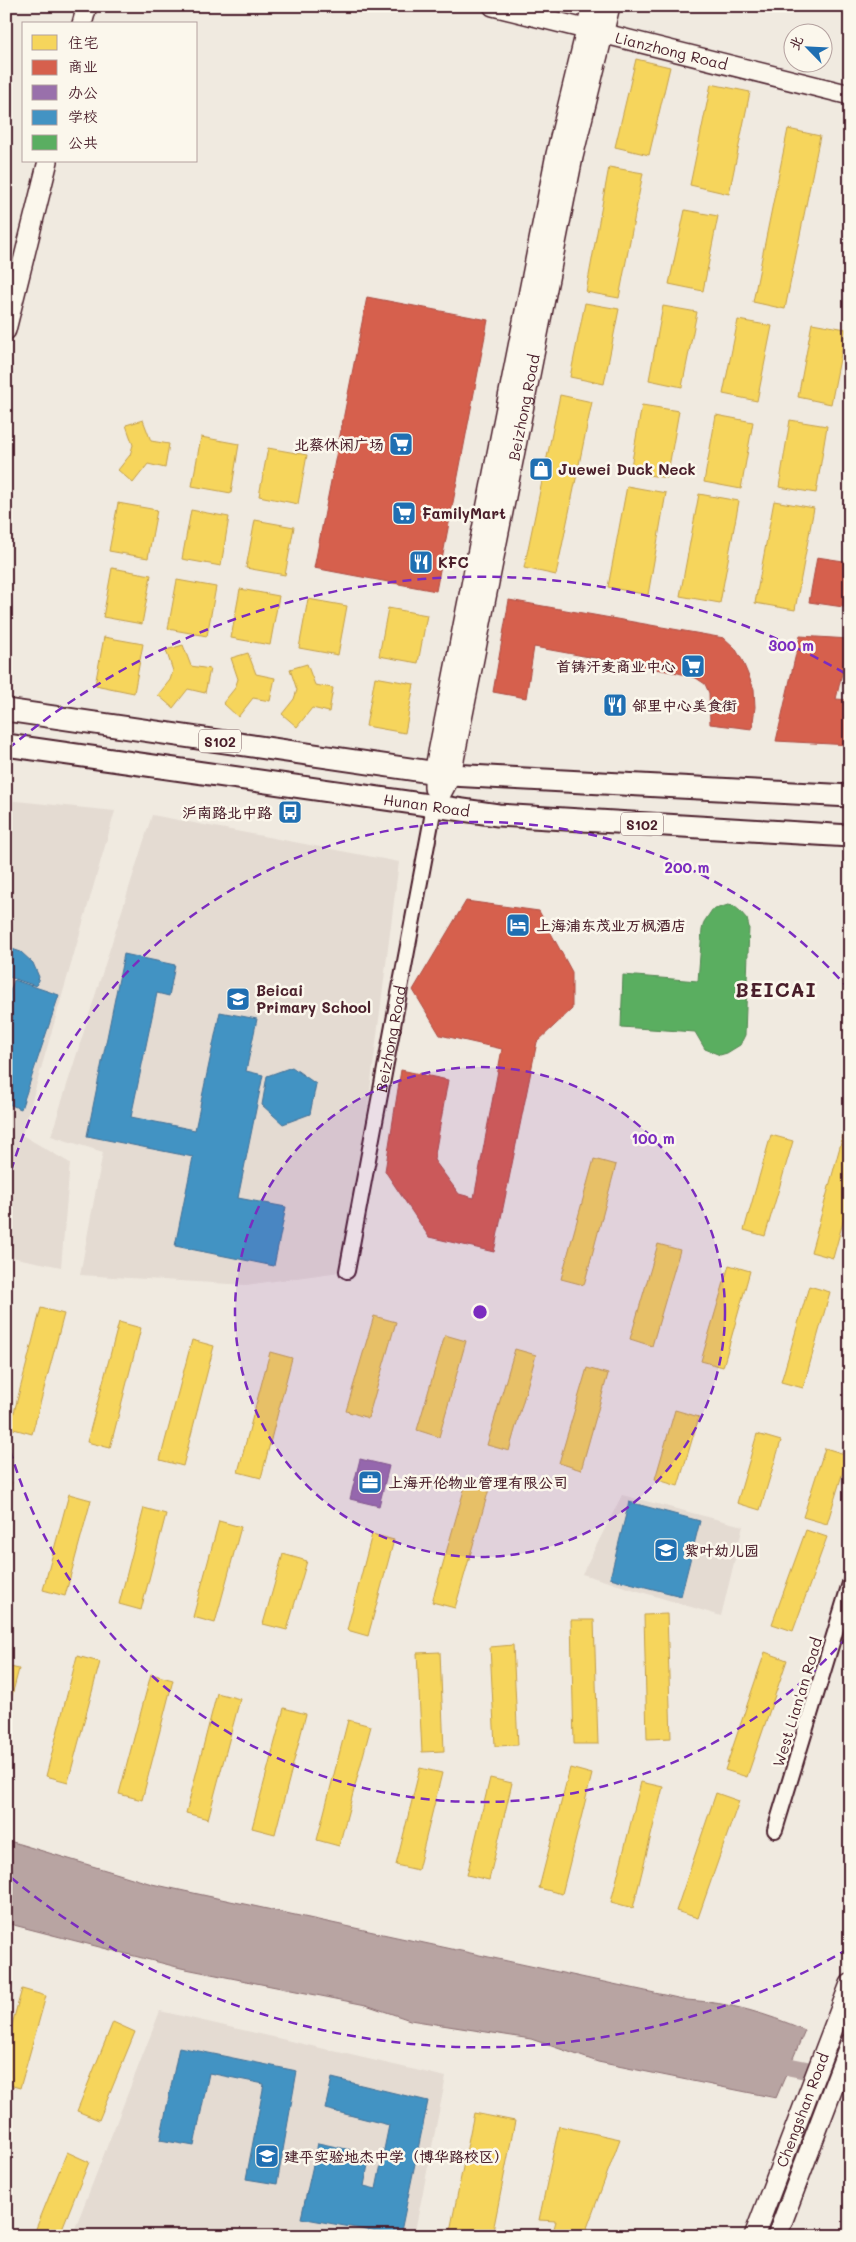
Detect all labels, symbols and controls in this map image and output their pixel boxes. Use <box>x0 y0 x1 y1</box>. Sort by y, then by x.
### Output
legend <box>22 22 198 162</box>
north arrow <box>784 22 834 72</box>
street label: Lianzhong Road <box>613 27 730 74</box>
text: 住宅 <box>68 32 98 52</box>
text: 北 <box>784 32 807 53</box>
text: 商业 <box>68 56 98 76</box>
text: 办公 <box>68 82 98 102</box>
text: 学校 <box>68 106 98 126</box>
text: 公共 <box>68 132 98 152</box>
street label: Beizhong Road <box>503 352 544 462</box>
supermarket icon: 北蔡休闲广场 <box>388 431 414 457</box>
place label: 北蔡休闲广场 <box>294 434 384 454</box>
shop icon: Juewei Duck Neck <box>528 456 554 482</box>
place label: Juewei Duck Neck <box>558 459 696 479</box>
supermarket icon: FamilyMart <box>391 500 417 526</box>
place label: FamilyMart <box>422 503 506 523</box>
restaurant icon: KFC <box>408 549 434 575</box>
place label: KFC <box>438 552 469 572</box>
text: 300 m <box>768 635 814 655</box>
supermarket icon: 首铸汗麦商业中心 <box>680 653 706 679</box>
place label: 首铸汗麦商业中心 <box>556 656 676 676</box>
restaurant icon: 邻里中心美食街 <box>602 692 628 718</box>
place label: 邻里中心美食街 <box>632 695 737 715</box>
road number: S102 <box>199 729 241 752</box>
street label: Hunan Road <box>382 789 471 821</box>
bus stop icon: 沪南路北中路 <box>277 799 303 825</box>
place label: 沪南路北中路 <box>182 802 272 822</box>
road number: S102 <box>621 812 663 836</box>
text: 200 m <box>665 857 710 877</box>
hotel icon: 上海浦东茂业万枫酒店 <box>505 912 531 938</box>
place label: 上海浦东茂业万枫酒店 <box>536 915 686 935</box>
district label: BEICAI <box>735 976 817 1002</box>
place label: Beicai Primary School <box>256 980 371 1017</box>
street label: Beizhong Road <box>371 984 410 1094</box>
school or university icon: Beicai Primary School <box>225 986 251 1012</box>
text: 100 m <box>631 1128 675 1148</box>
centre of rings <box>471 1303 489 1321</box>
office icon: 上海开伦物业管理有限公司 <box>357 1469 383 1495</box>
place label: 上海开伦物业管理有限公司 <box>388 1472 568 1492</box>
school or university icon: 紫叶幼儿园 <box>653 1537 679 1563</box>
place label: 紫叶幼儿园 <box>684 1540 759 1560</box>
street label: West Lian'an Road <box>768 1635 826 1769</box>
street label: Chengshan Road <box>771 2050 833 2170</box>
school or university icon: 建平实验地杰中学（博华路校区） <box>254 2143 280 2169</box>
place label: 建平实验地杰中学（博华路校区） <box>284 2146 509 2166</box>

